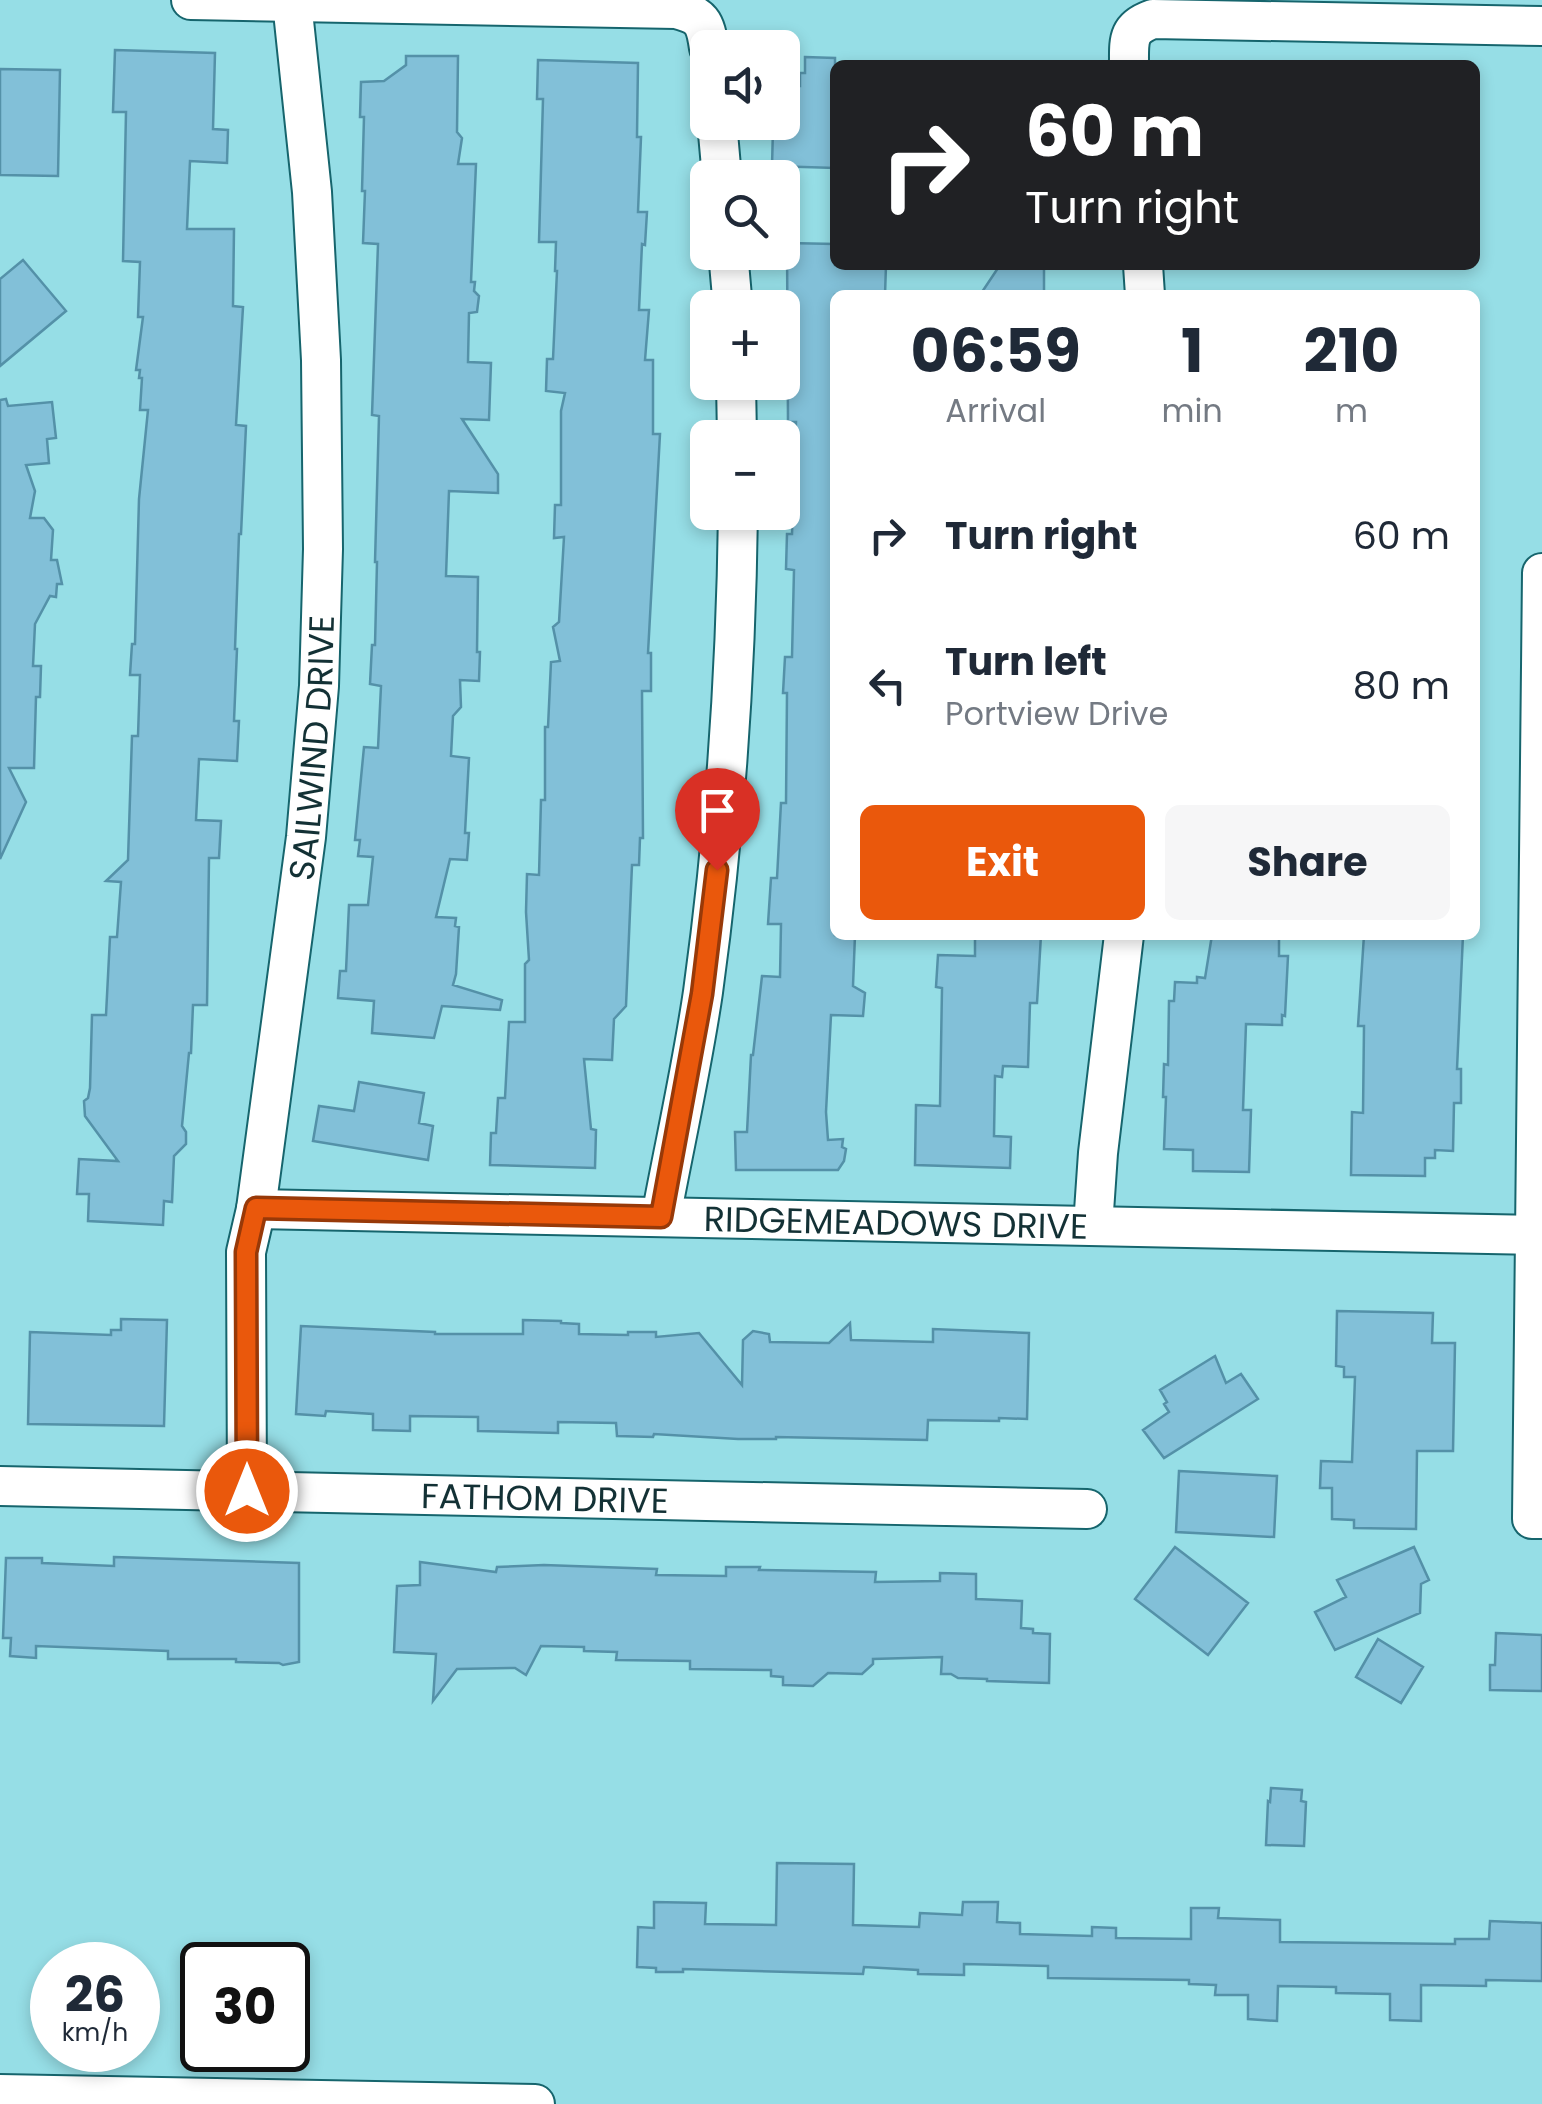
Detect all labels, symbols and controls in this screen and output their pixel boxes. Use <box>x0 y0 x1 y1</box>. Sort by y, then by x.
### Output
map controls <box>690 30 800 530</box>
button: sound <box>690 30 800 140</box>
text: 60 m <box>1025 82 1204 181</box>
icon: right <box>860 100 990 230</box>
button: search <box>690 160 800 270</box>
text: Turn right <box>1025 176 1239 239</box>
button: + <box>690 290 800 400</box>
text: 06:59 <box>911 309 1081 393</box>
text: 1 <box>1181 309 1203 393</box>
text: 210 <box>1303 309 1399 393</box>
text: Arrival <box>945 388 1046 433</box>
text: min <box>1162 388 1223 433</box>
text: m <box>1335 388 1368 433</box>
button: − <box>690 420 800 530</box>
icon: right <box>860 508 915 563</box>
text: Turn right <box>945 509 1137 562</box>
text: 60 m <box>1353 509 1450 562</box>
street label: SAILWIND DRIVE <box>276 615 346 883</box>
text: Turn left <box>945 635 1107 688</box>
icon: left <box>860 658 915 713</box>
text: 80 m <box>1353 659 1450 712</box>
text: Portview Drive <box>945 691 1168 736</box>
pin <box>675 768 760 871</box>
icon: arrive <box>690 783 745 838</box>
button: Exit <box>860 805 1145 920</box>
button: Share <box>1165 805 1450 920</box>
street label: RIDGEMEADOWS DRIVE <box>703 1194 1088 1250</box>
position arrow <box>195 1439 299 1543</box>
street label: FATHOM DRIVE <box>421 1470 669 1525</box>
speed limit sign: 30 <box>180 1942 310 2072</box>
text: 26 <box>65 1959 125 2030</box>
text: km/h <box>62 2015 128 2050</box>

